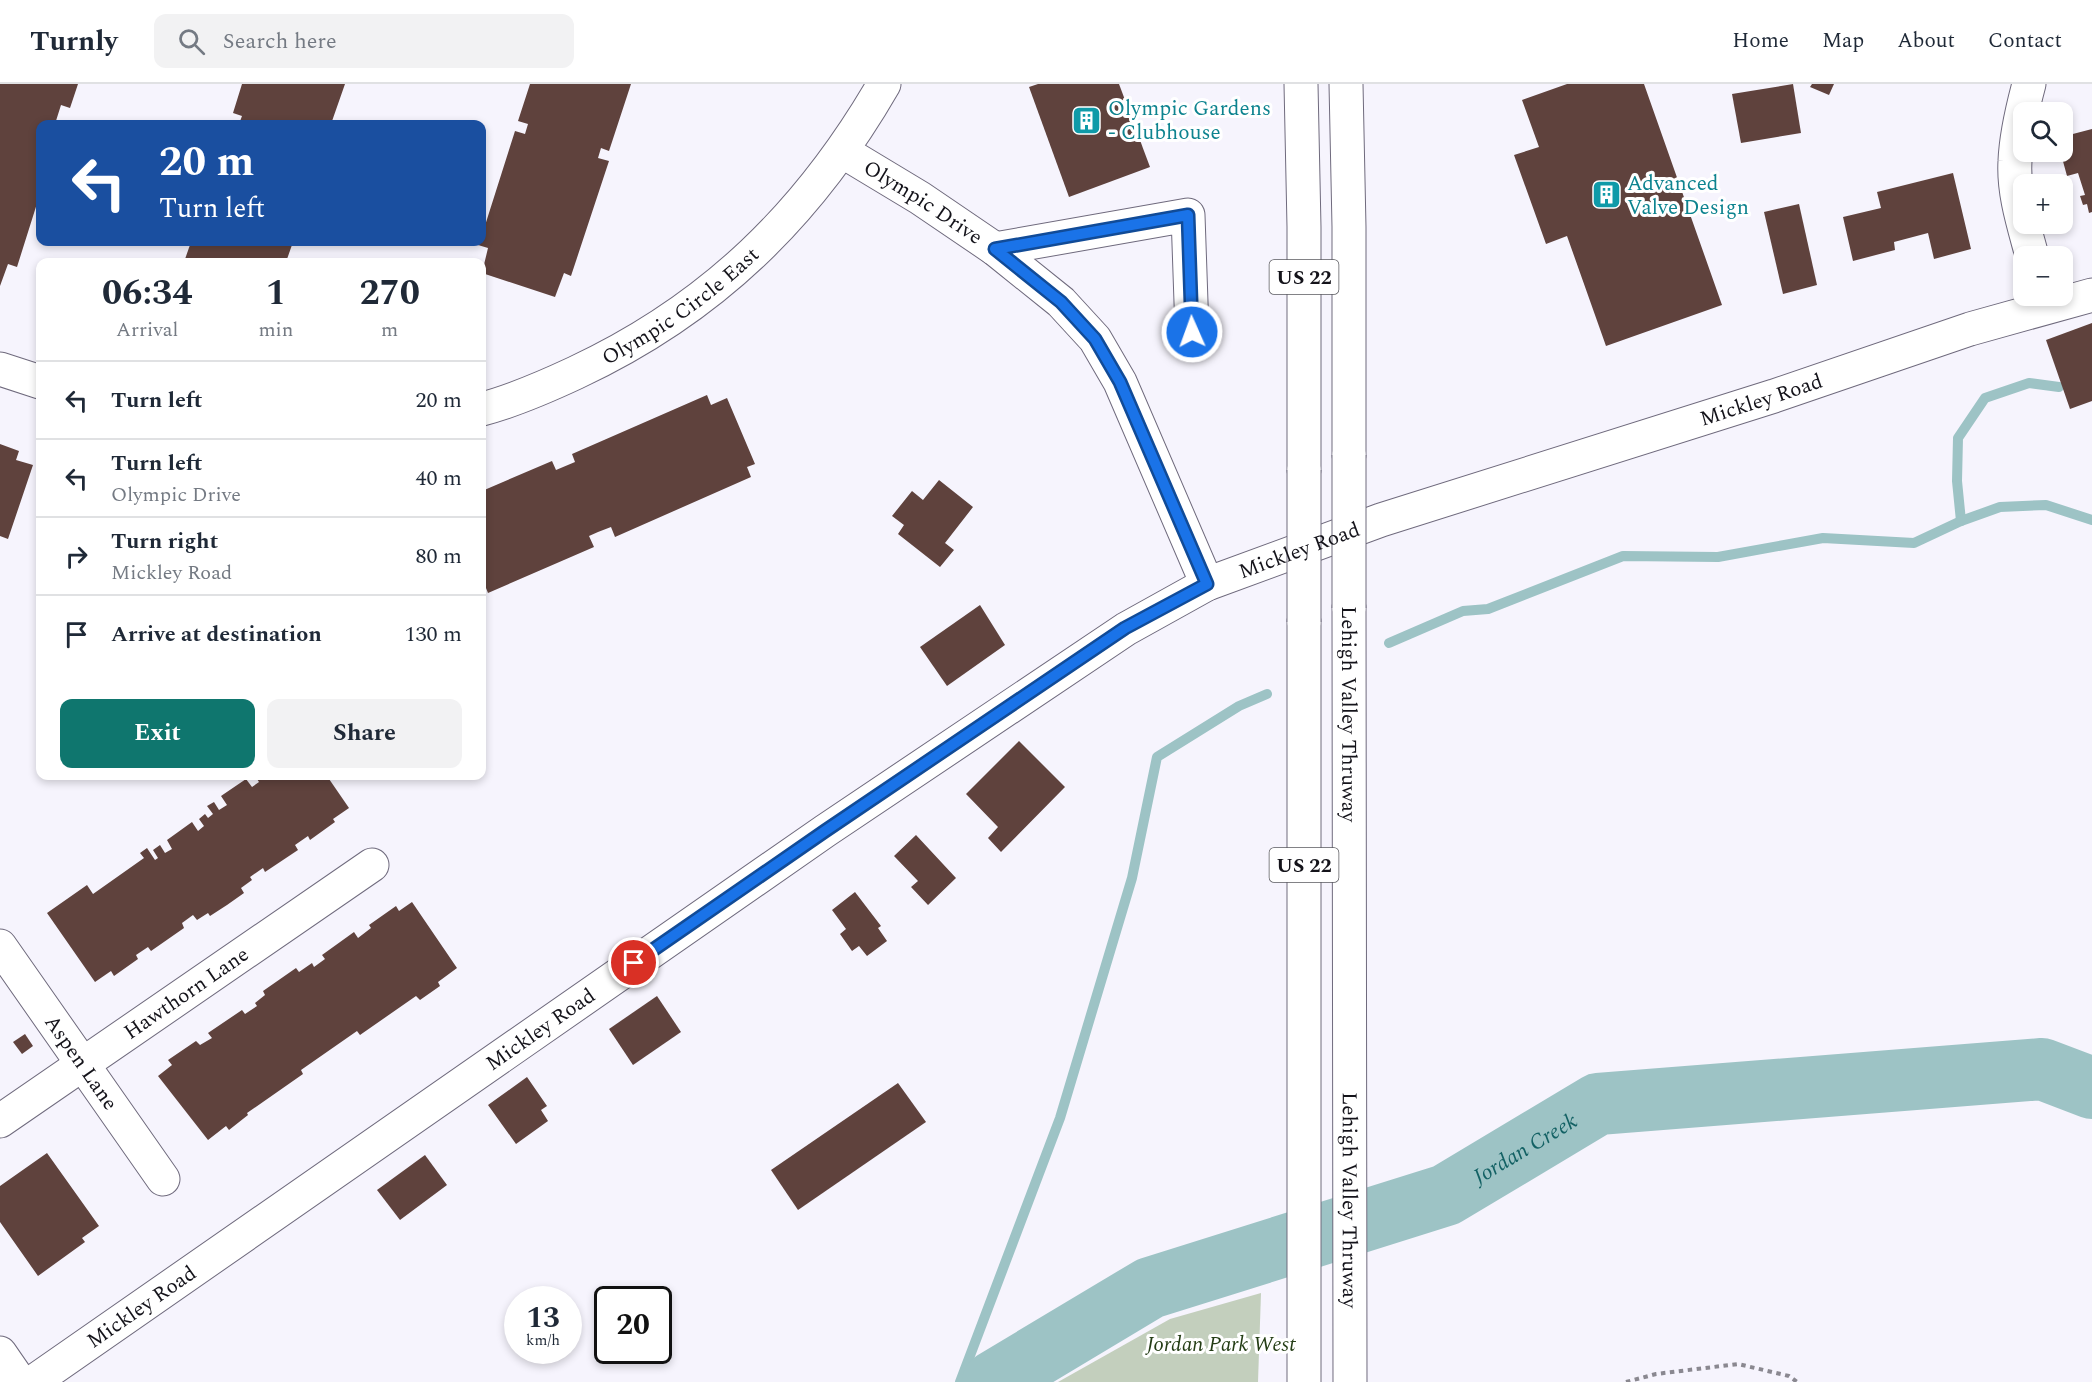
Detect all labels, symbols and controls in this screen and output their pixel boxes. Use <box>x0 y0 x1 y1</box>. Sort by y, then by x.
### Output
search box <box>154 14 574 68</box>
text: Turnly <box>30 20 118 63</box>
icon: search <box>175 25 208 58</box>
text: Search here <box>223 25 337 58</box>
text: Home <box>1732 25 1789 57</box>
text: Map <box>1822 25 1864 57</box>
text: About <box>1897 25 1955 57</box>
text: Contact <box>1988 25 2062 57</box>
place label: Olympic Gardens - Clubhouse <box>1108 93 1271 149</box>
map controls <box>2013 102 2073 306</box>
button: search <box>2013 102 2073 162</box>
building icon: Olympic Gardens - Clubhouse <box>1071 104 1103 136</box>
text: 20 m <box>159 131 254 194</box>
icon: left <box>60 144 138 222</box>
street label: Olympic Drive <box>857 152 989 253</box>
place label: Advanced Valve Design <box>1627 168 1749 224</box>
button: + <box>2013 174 2073 234</box>
building icon: Advanced Valve Design <box>1590 179 1622 211</box>
text: Turn left <box>159 188 265 230</box>
street label: Olympic Circle East <box>596 240 767 374</box>
button: − <box>2013 246 2073 306</box>
road number: US 22 <box>1270 260 1338 294</box>
text: 06:34 <box>102 266 192 321</box>
text: 1 <box>266 266 286 321</box>
text: 270 <box>359 266 420 321</box>
position arrow <box>1160 300 1224 364</box>
text: Arrival <box>116 315 178 345</box>
text: min <box>258 315 293 345</box>
text: m <box>381 315 398 345</box>
street label: Mickley Road <box>1696 366 1827 435</box>
icon: left <box>60 384 93 417</box>
text: Turn left <box>111 384 203 417</box>
text: 20 m <box>416 384 462 417</box>
text: Turn left <box>111 447 203 480</box>
icon: left <box>60 462 93 495</box>
text: 40 m <box>416 462 462 495</box>
text: Olympic Drive <box>111 480 241 510</box>
street label: Mickley Road <box>1234 514 1365 588</box>
text: Turn right <box>111 525 218 558</box>
icon: right <box>60 540 93 573</box>
text: 80 m <box>416 540 462 573</box>
text: Mickley Road <box>111 558 232 588</box>
street label: Lehigh Valley Thruway <box>1332 606 1364 823</box>
icon: arrive <box>60 618 93 651</box>
text: Arrive at destination <box>111 618 322 651</box>
text: 130 m <box>405 618 462 651</box>
button: Exit <box>60 699 255 768</box>
button: Share <box>267 699 462 768</box>
road number: US 22 <box>1270 848 1338 882</box>
pin <box>608 937 659 988</box>
street label: Hawthorn Lane <box>118 939 256 1048</box>
icon: arrive <box>617 946 650 979</box>
street label: Mickley Road <box>479 980 602 1079</box>
street label: Aspen Lane <box>36 1009 125 1117</box>
street label: Lehigh Valley Thruway <box>1333 1092 1365 1309</box>
water label: Jordan Creek <box>1465 1105 1584 1194</box>
street label: Mickley Road <box>81 1258 203 1357</box>
speed limit sign: 20 <box>594 1286 672 1364</box>
text: 13 <box>526 1295 560 1341</box>
text: km/h <box>526 1329 560 1352</box>
park label: Jordan Park West <box>1145 1329 1296 1361</box>

